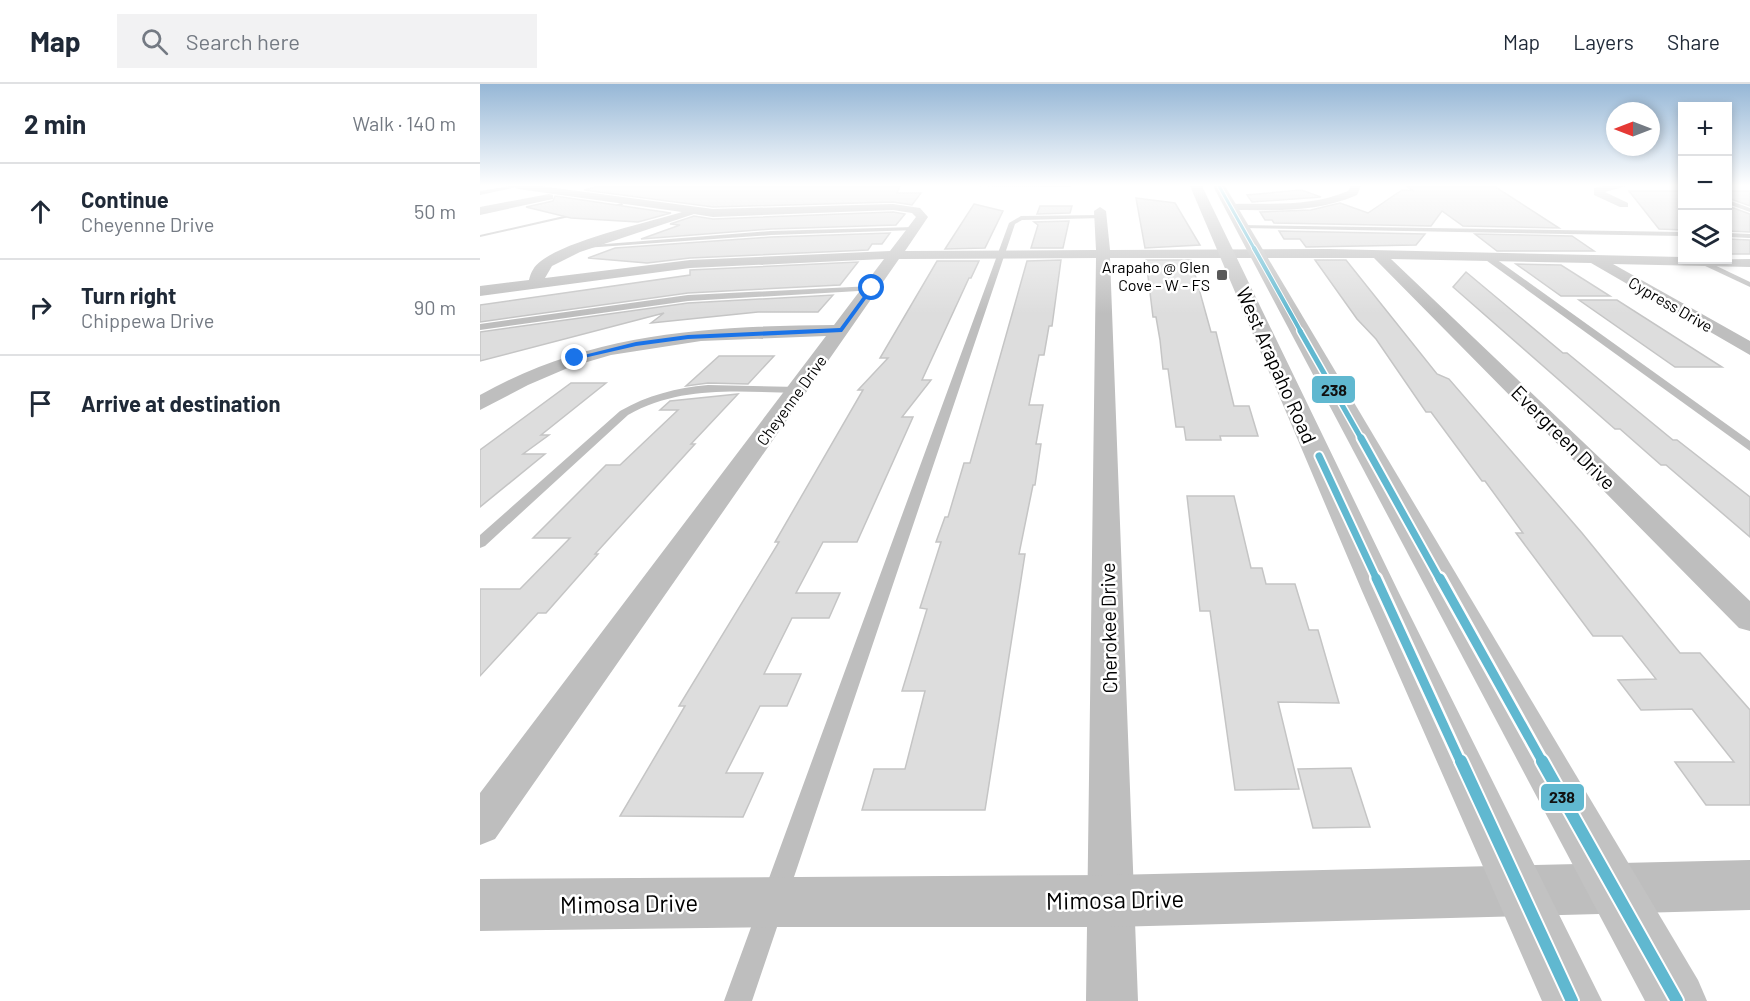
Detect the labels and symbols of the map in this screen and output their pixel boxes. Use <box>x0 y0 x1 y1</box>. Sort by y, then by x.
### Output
north arrow <box>1606 102 1660 156</box>
place label: Arapaho @ Glen Cove - W - FS <box>1102 257 1210 294</box>
marker: Arapaho @ Glen Cove - W - FS <box>1215 268 1229 282</box>
street label: Cypress Drive <box>1626 272 1716 336</box>
route start <box>858 274 884 300</box>
street label: West Arapaho Road <box>1232 283 1322 447</box>
route end <box>561 344 587 370</box>
street label: Cheyenne Drive <box>752 351 830 449</box>
line badge: 238 <box>1311 375 1356 404</box>
text: 238 <box>1321 380 1347 399</box>
street label: Evergreen Drive <box>1507 380 1621 494</box>
street label: Cherokee Drive <box>1095 562 1121 694</box>
line badge: 238 <box>1540 783 1585 812</box>
text: 238 <box>1549 787 1575 806</box>
street label: Mimosa Drive <box>1046 883 1184 915</box>
street label: Mimosa Drive <box>560 887 698 919</box>

